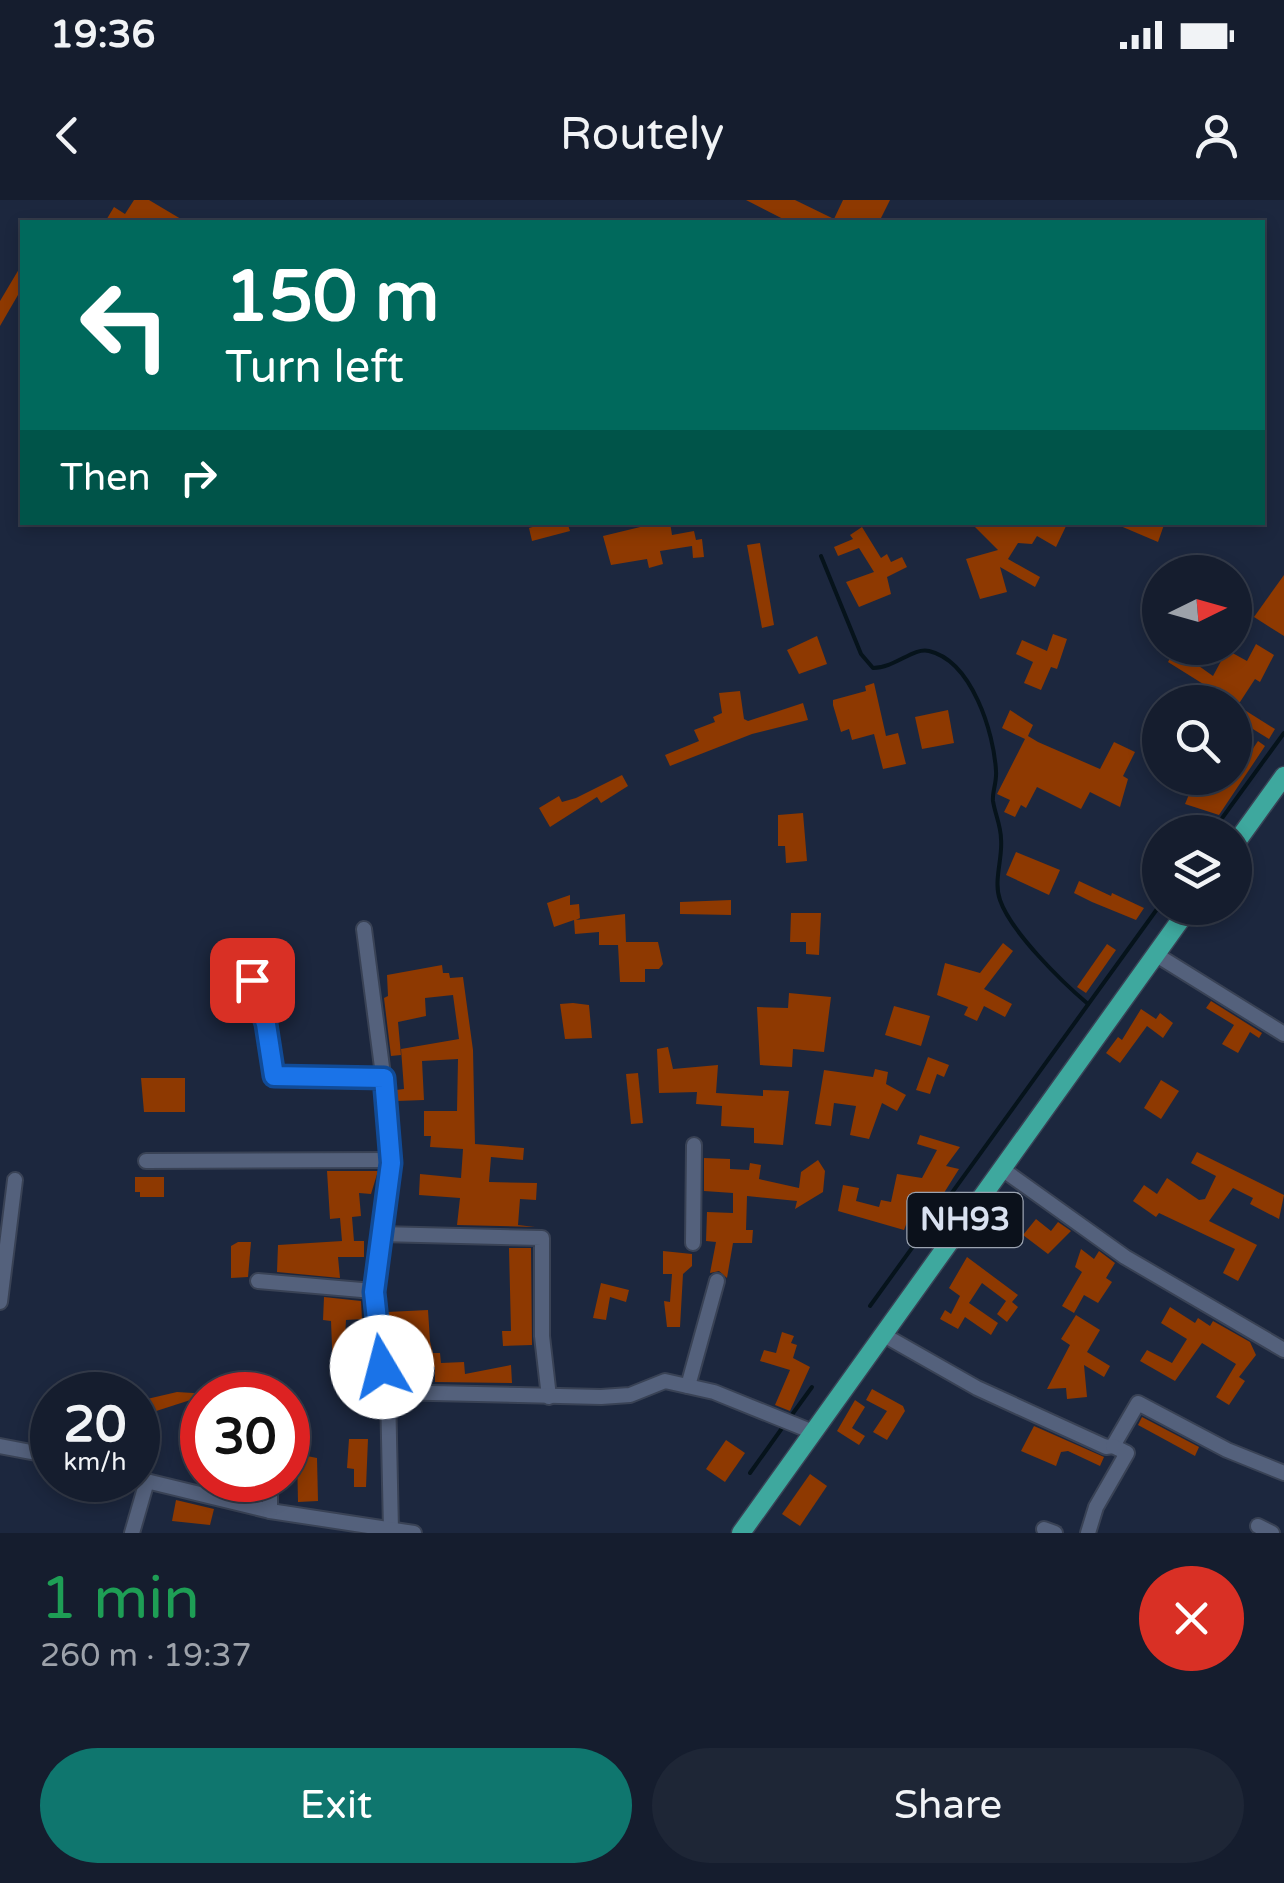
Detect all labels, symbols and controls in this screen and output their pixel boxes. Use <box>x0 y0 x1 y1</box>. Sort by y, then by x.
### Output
text: 19:36 <box>50 12 155 58</box>
icon: back <box>40 108 95 163</box>
text: Routely <box>560 108 724 162</box>
icon: person <box>1189 108 1244 163</box>
text: 150 m <box>225 256 439 340</box>
icon: left <box>60 260 190 390</box>
text: Turn left <box>225 341 404 395</box>
icon: right <box>171 450 226 505</box>
text: Then <box>60 455 151 501</box>
north arrow <box>1142 555 1252 665</box>
map controls <box>1142 555 1252 925</box>
button: search <box>1142 685 1252 795</box>
button: layers <box>1142 815 1252 925</box>
pin <box>210 938 295 1023</box>
icon: arrive <box>225 953 280 1008</box>
road number: NH93 <box>908 1193 1022 1247</box>
position arrow <box>330 1315 434 1419</box>
speed limit sign: 30 <box>180 1372 310 1502</box>
text: 20 <box>64 1395 126 1455</box>
text: km/h <box>64 1447 126 1477</box>
text: 1 min <box>40 1563 200 1635</box>
button: close <box>1139 1566 1244 1671</box>
text: 260 m · 19:37 <box>40 1637 252 1675</box>
button: Exit <box>40 1748 632 1863</box>
button: Share <box>652 1748 1244 1863</box>

